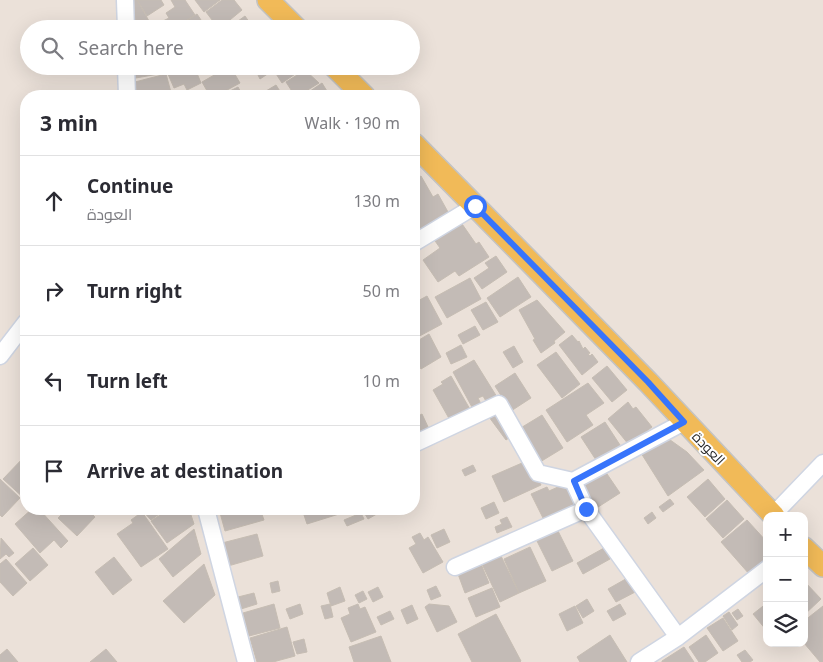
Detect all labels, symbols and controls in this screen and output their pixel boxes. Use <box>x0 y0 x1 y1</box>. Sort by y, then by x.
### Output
search box <box>20 20 420 75</box>
icon: search <box>38 34 66 62</box>
text: Search here <box>78 35 184 61</box>
text: 3 min <box>40 109 98 137</box>
text: Walk · 190 m <box>305 112 400 134</box>
text: Continue <box>87 173 173 199</box>
icon: ahead <box>40 187 68 215</box>
text: 130 m <box>353 190 400 212</box>
route start <box>464 195 487 218</box>
text: العودة <box>87 203 132 225</box>
icon: right <box>40 277 68 305</box>
text: Turn right <box>87 278 182 304</box>
text: 50 m <box>363 280 400 302</box>
icon: left <box>40 367 68 395</box>
text: Turn left <box>87 368 168 394</box>
text: 10 m <box>363 370 400 392</box>
street label: العودة <box>688 427 730 469</box>
icon: arrive <box>40 457 68 485</box>
text: Arrive at destination <box>87 458 283 484</box>
route end <box>575 498 598 521</box>
map controls <box>763 512 808 647</box>
button: + <box>763 512 808 557</box>
button: − <box>763 557 808 602</box>
button: layers <box>763 602 808 647</box>

